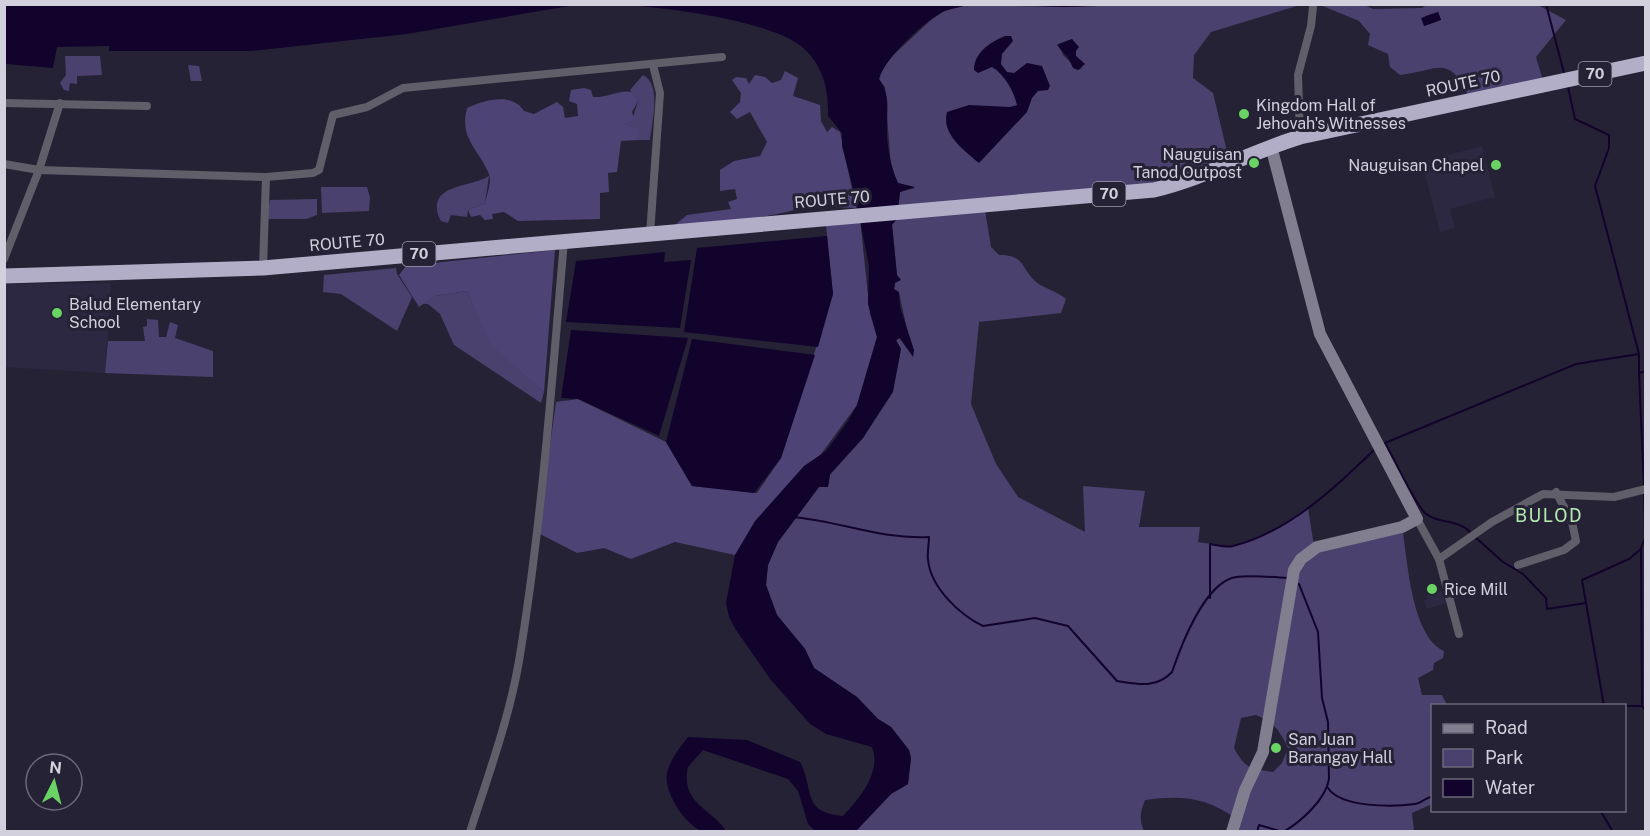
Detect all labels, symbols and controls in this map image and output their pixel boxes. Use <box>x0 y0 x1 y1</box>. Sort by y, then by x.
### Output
road number: 70 <box>1578 62 1612 86</box>
street label: ROUTE 70 <box>1424 66 1502 101</box>
place label: Kingdom Hall of Jehovah's Witnesses <box>1256 96 1406 133</box>
marker: Kingdom Hall of Jehovah's Witnesses <box>1237 107 1251 121</box>
place label: Nauguisan Tanod Outpost <box>1133 145 1242 182</box>
marker: Nauguisan Tanod Outpost <box>1247 156 1261 170</box>
place label: Nauguisan Chapel <box>1348 156 1484 175</box>
marker: Nauguisan Chapel <box>1489 158 1503 172</box>
road number: 70 <box>1092 182 1126 206</box>
street label: ROUTE 70 <box>793 187 871 212</box>
street label: ROUTE 70 <box>308 230 386 255</box>
road number: 70 <box>402 242 436 266</box>
place label: Balud Elementary School <box>69 295 201 332</box>
marker: Balud Elementary School <box>50 306 64 320</box>
district label: BULOD <box>1515 505 1583 526</box>
place label: Rice Mill <box>1444 580 1508 599</box>
marker: Rice Mill <box>1425 582 1439 596</box>
legend <box>1431 704 1626 812</box>
text: Road <box>1485 717 1528 738</box>
place label: San Juan Barangay Hall <box>1288 730 1393 767</box>
marker: San Juan Barangay Hall <box>1269 741 1283 755</box>
text: Park <box>1485 747 1523 768</box>
north arrow <box>24 752 84 812</box>
text: N <box>48 757 63 778</box>
text: Water <box>1485 777 1535 798</box>

